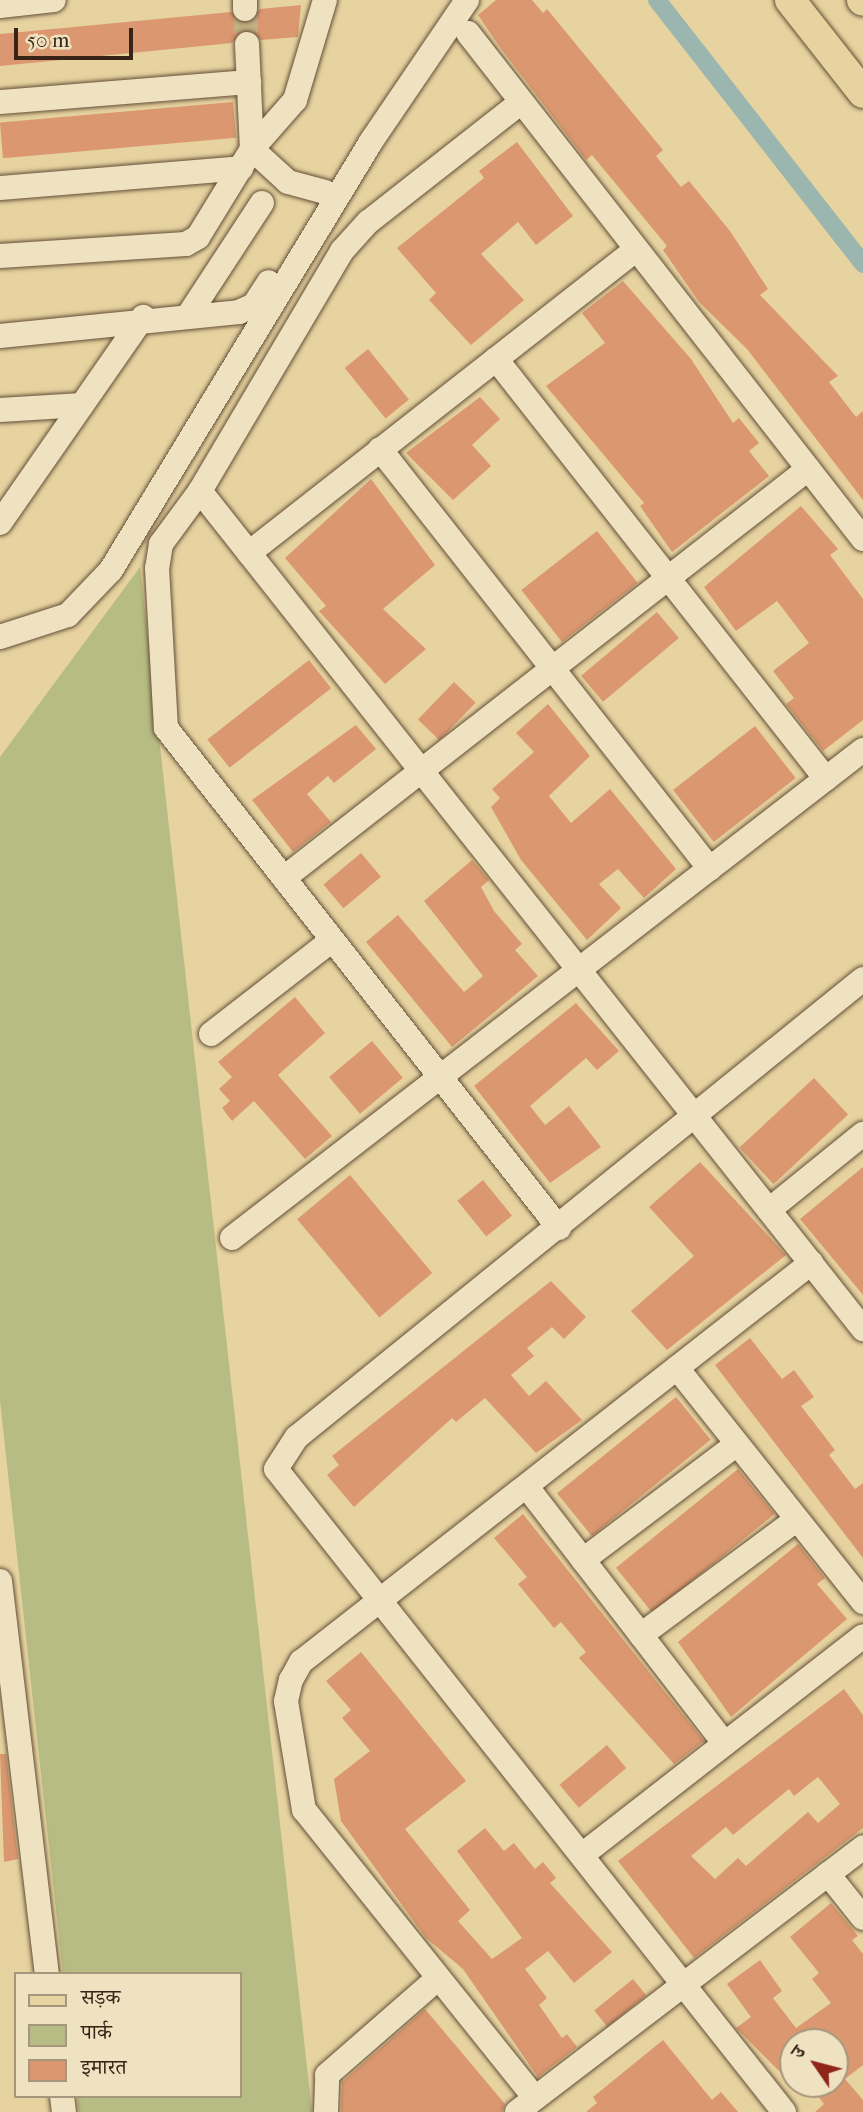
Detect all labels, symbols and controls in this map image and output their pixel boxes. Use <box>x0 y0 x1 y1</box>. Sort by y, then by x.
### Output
scale bar <box>18 14 136 58</box>
text: 50 m <box>27 28 70 52</box>
legend <box>14 1972 242 2098</box>
text: सड़क <box>81 1985 120 2009</box>
text: पार्क <box>81 2020 112 2044</box>
north arrow <box>779 2028 849 2098</box>
text: उ <box>787 2042 810 2062</box>
text: इमारत <box>81 2055 127 2079</box>

